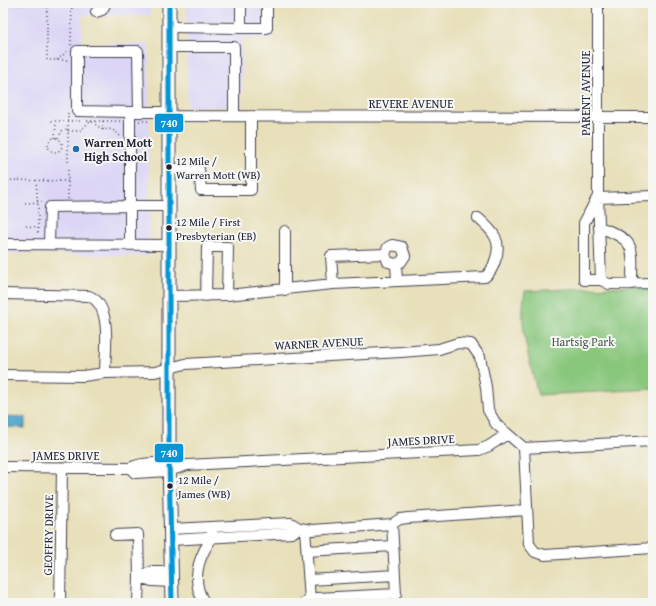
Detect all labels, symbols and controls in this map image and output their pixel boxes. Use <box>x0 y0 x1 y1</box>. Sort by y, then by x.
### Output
street label: PARENT AVENUE <box>577 50 594 136</box>
street label: REVERE AVENUE <box>369 95 453 112</box>
line badge: 740 <box>154 113 184 133</box>
text: 740 <box>160 115 178 131</box>
place label: Warren Mott High School <box>84 134 153 165</box>
marker: Warren Mott High School <box>71 144 81 154</box>
place label: 12 Mile / Warren Mott (WB) <box>176 153 260 183</box>
marker: 12 Mile / Warren Mott (WB) <box>164 162 174 172</box>
place label: 12 Mile / First Presbyterian (EB) <box>176 214 256 244</box>
marker: 12 Mile / First Presbyterian (EB) <box>164 223 174 233</box>
street label: WARNER AVENUE <box>274 332 364 354</box>
park label: Hartsig Park <box>552 333 615 350</box>
street label: JAMES DRIVE <box>385 430 455 450</box>
line badge: 740 <box>154 443 184 463</box>
text: 740 <box>160 445 178 461</box>
street label: JAMES DRIVE <box>30 447 100 464</box>
place label: 12 Mile / James (WB) <box>176 472 230 502</box>
marker: 12 Mile / James (WB) <box>165 481 175 491</box>
street label: GEOFFRY DRIVE <box>39 494 57 576</box>

